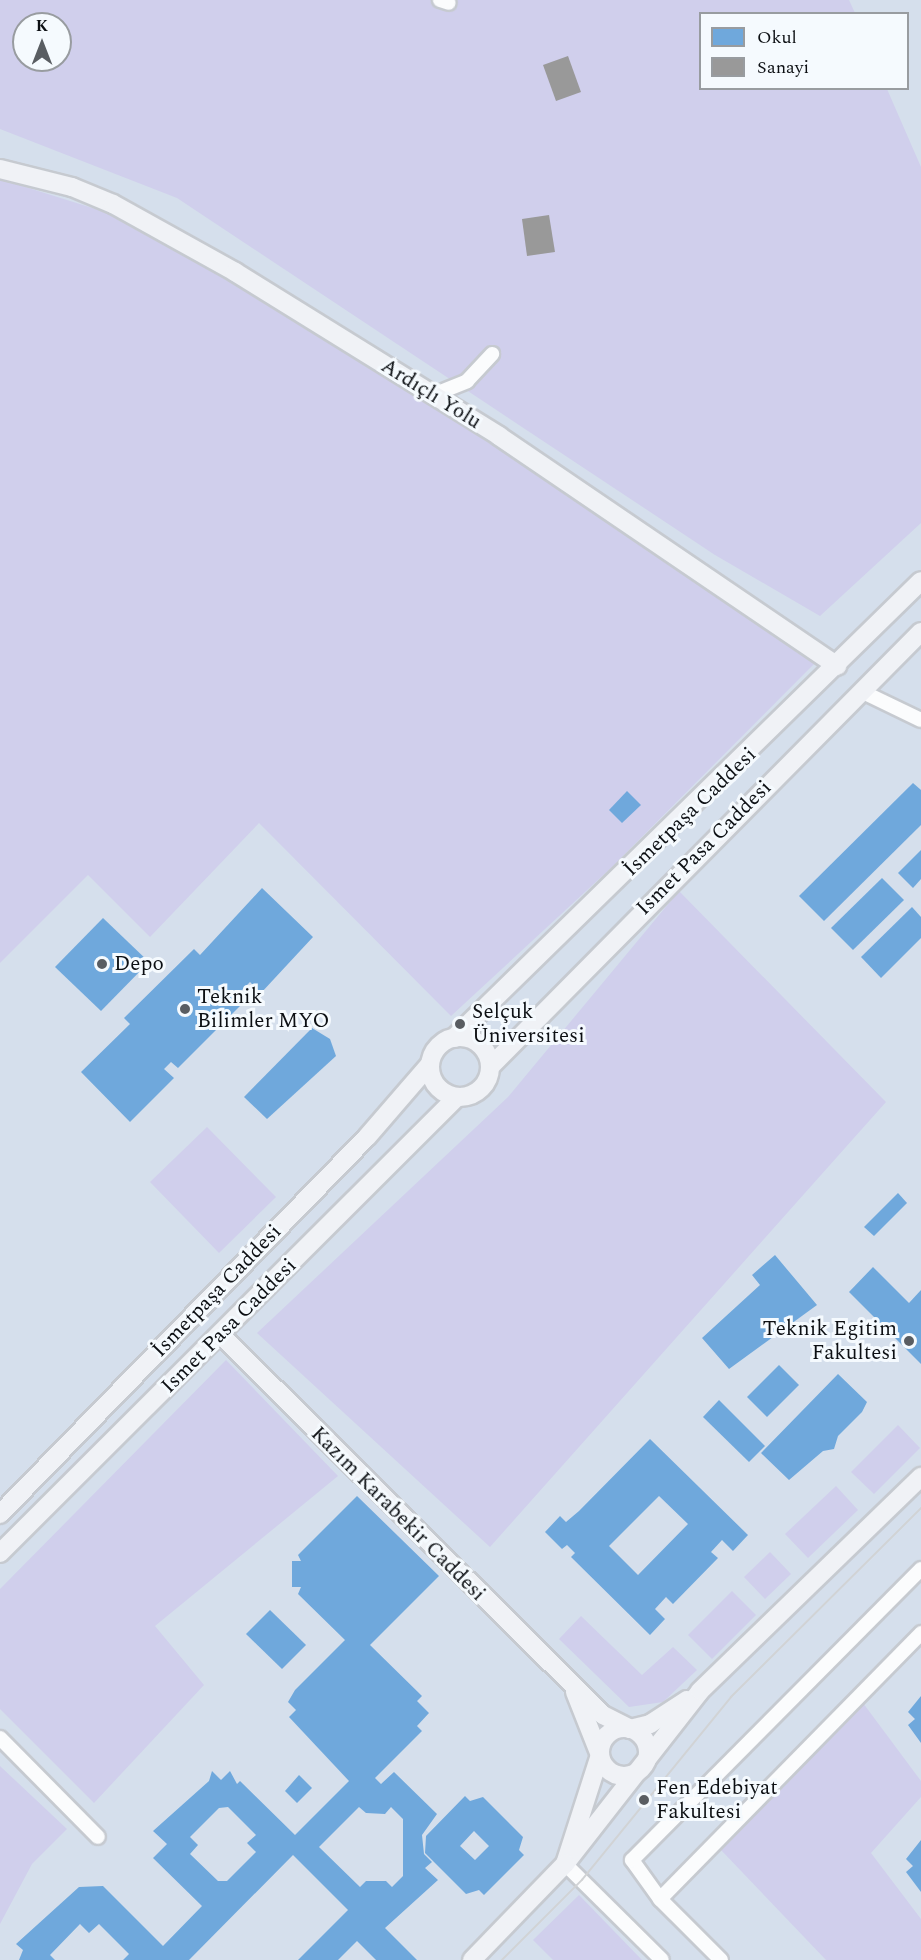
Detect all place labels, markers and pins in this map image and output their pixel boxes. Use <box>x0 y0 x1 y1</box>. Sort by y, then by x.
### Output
place label: Depo <box>114 951 164 977</box>
marker: Depo <box>95 957 109 971</box>
place label: Teknik Bilimler MYO <box>197 984 329 1034</box>
place label: Selçuk Üniversitesi <box>472 999 585 1049</box>
marker: Teknik Bilimler MYO <box>178 1002 192 1016</box>
marker: Selçuk Üniversitesi <box>453 1017 467 1031</box>
place label: Teknik Egitim Fakultesi <box>763 1316 897 1366</box>
marker: Teknik Egitim Fakultesi <box>902 1334 916 1348</box>
place label: Fen Edebiyat Fakultesi <box>656 1775 778 1825</box>
marker: Fen Edebiyat Fakultesi <box>637 1793 651 1807</box>

